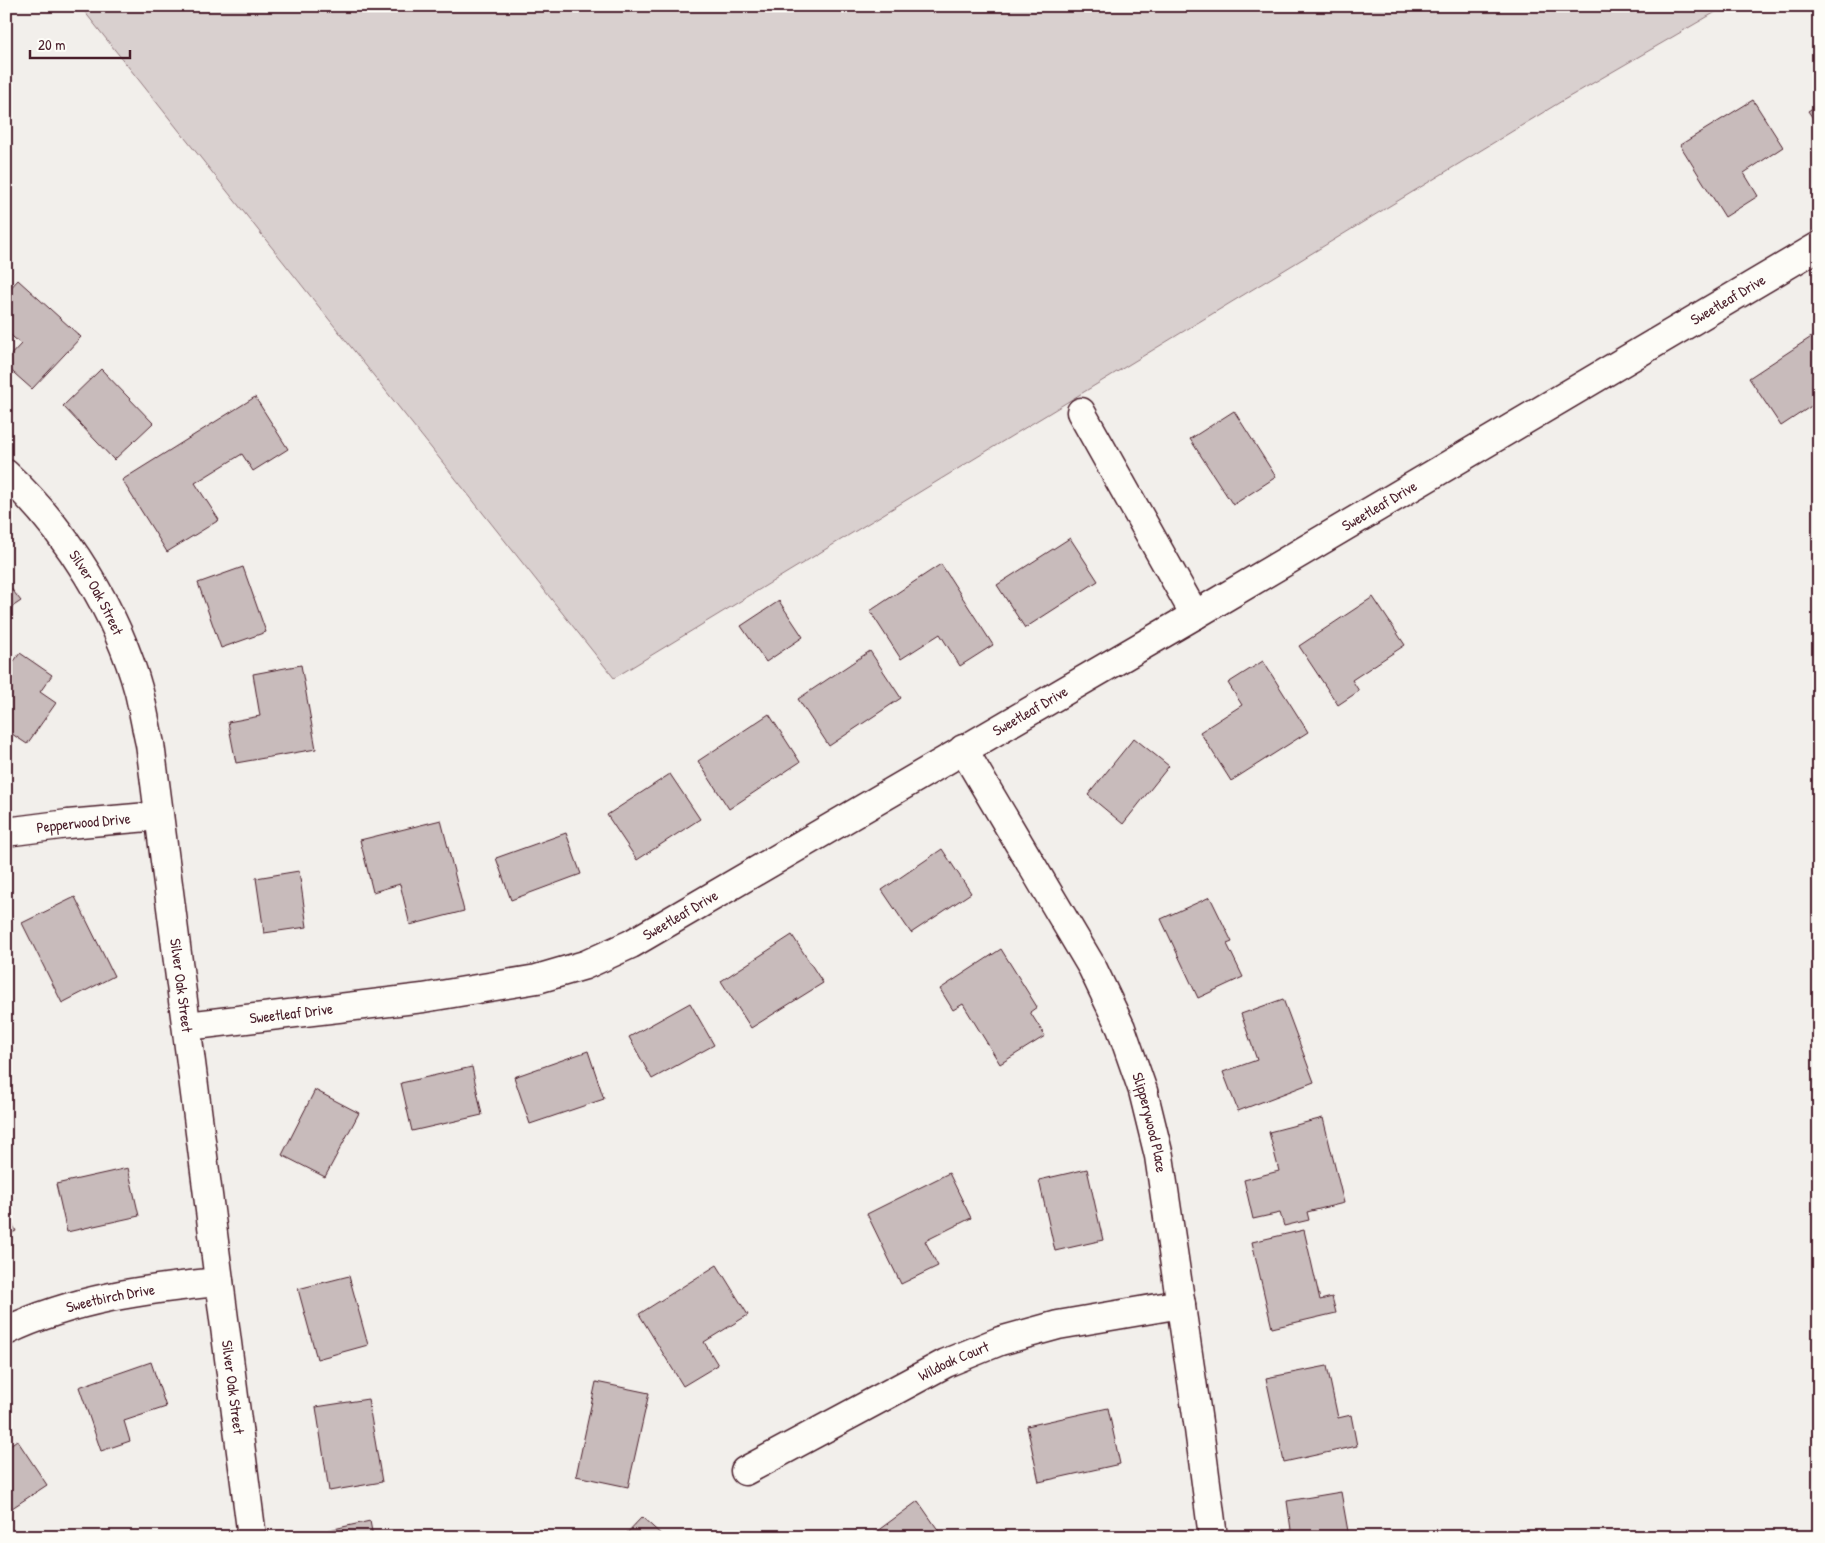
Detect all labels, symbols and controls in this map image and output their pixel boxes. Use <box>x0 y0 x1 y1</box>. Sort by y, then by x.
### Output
scale bar <box>30 28 130 60</box>
text: 20 m <box>38 34 65 55</box>
street label: Sweetleaf Drive <box>1686 269 1769 330</box>
street label: Sweetleaf Drive <box>1338 475 1421 536</box>
street label: Silver Oak Street <box>64 546 129 639</box>
street label: Sweetleaf Drive <box>988 680 1072 741</box>
street label: Pepperwood Drive <box>35 808 131 838</box>
street label: Sweetleaf Drive <box>639 885 722 945</box>
street label: Silver Oak Street <box>165 937 198 1034</box>
street label: Sweetleaf Drive <box>248 998 334 1029</box>
street label: Slipperywood Place <box>1127 1070 1172 1174</box>
street label: Sweetbirch Drive <box>64 1278 156 1318</box>
street label: Wildoak Court <box>914 1335 993 1386</box>
street label: Silver Oak Street <box>217 1339 250 1436</box>

